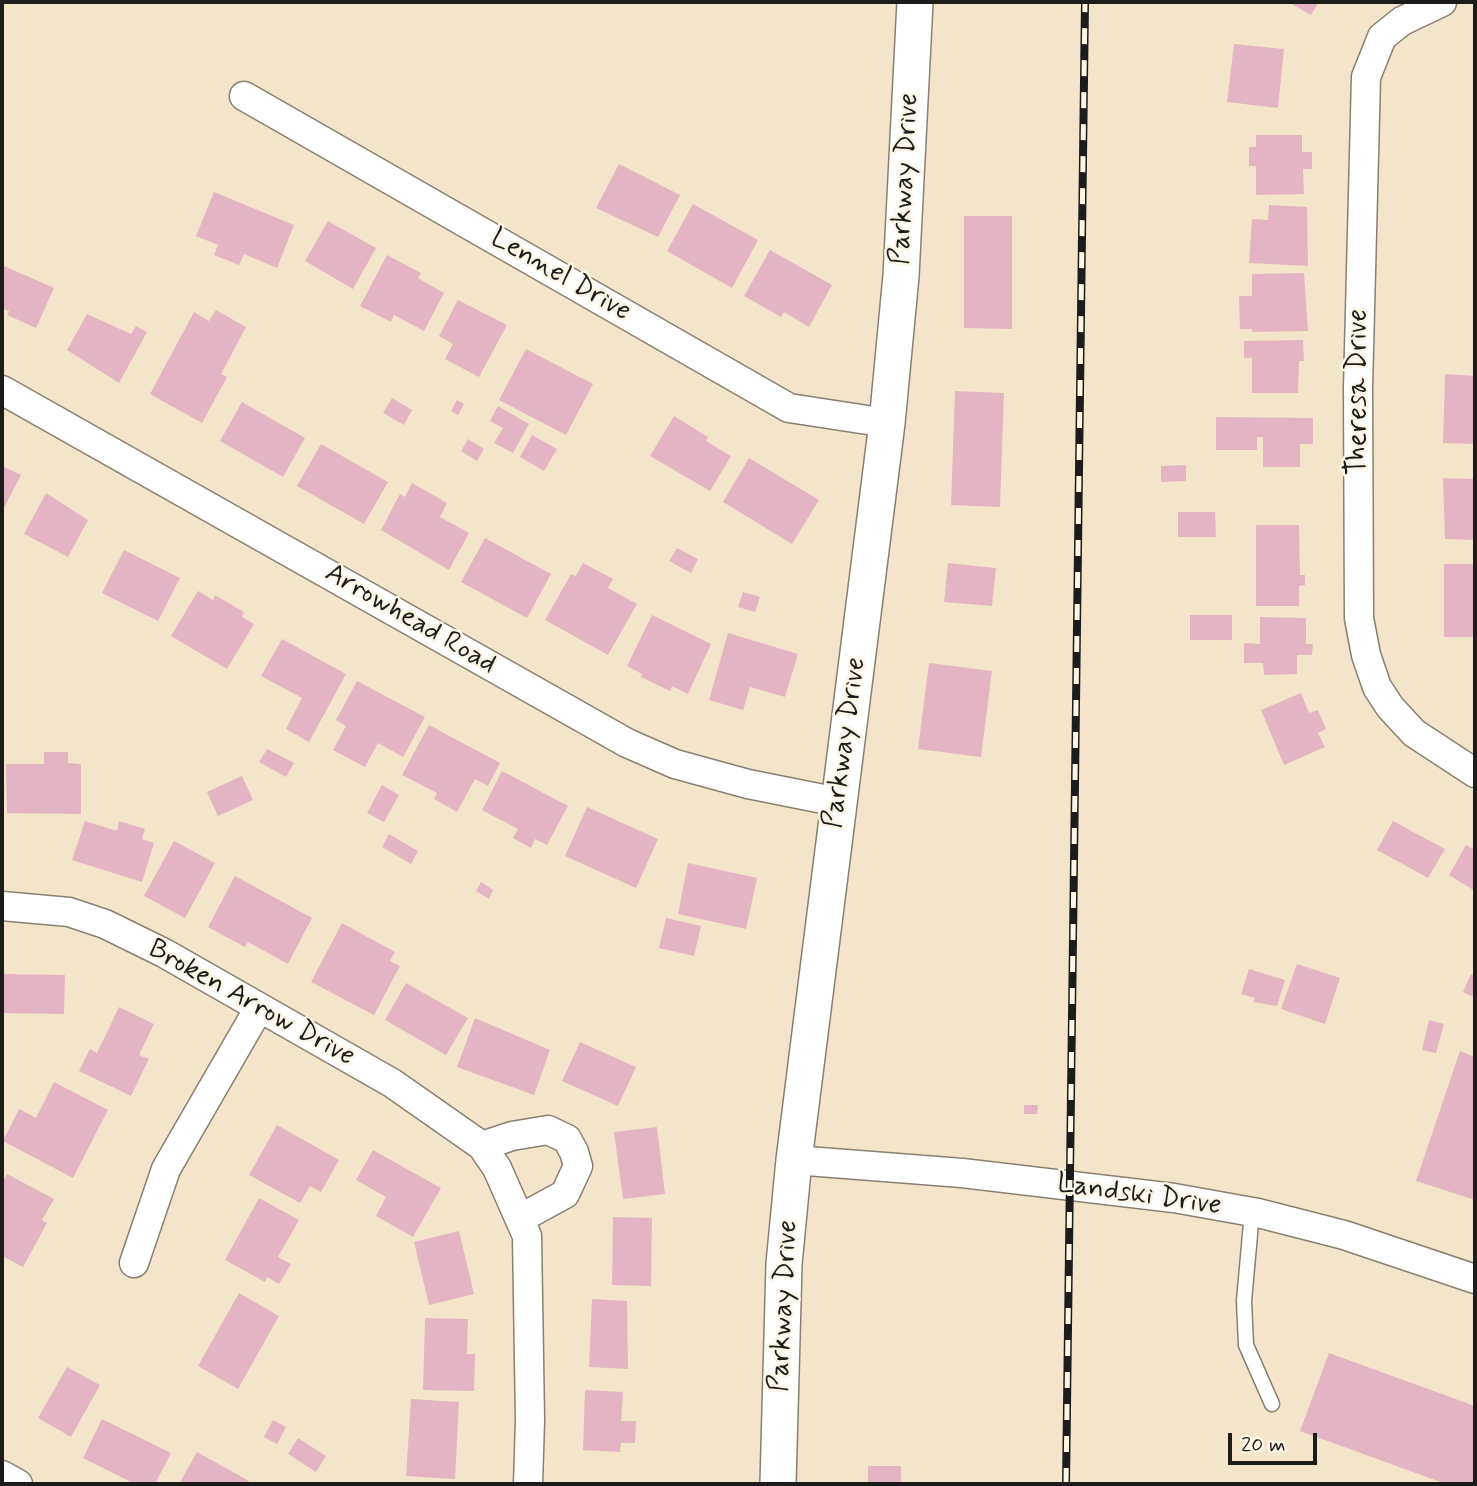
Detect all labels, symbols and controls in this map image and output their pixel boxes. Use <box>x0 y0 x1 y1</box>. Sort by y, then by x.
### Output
street label: Parkway Drive <box>885 92 927 266</box>
street label: Lennel Drive <box>484 222 636 330</box>
street label: Theresa Drive <box>1342 309 1376 475</box>
street label: Arrowhead Road <box>318 557 502 683</box>
street label: Parkway Drive <box>817 655 875 831</box>
street label: Broken Arrow Drive <box>142 933 360 1075</box>
street label: Landski Drive <box>1055 1168 1223 1224</box>
street label: Parkway Drive <box>764 1219 806 1393</box>
scale bar <box>1232 1420 1321 1464</box>
text: 20 m <box>1241 1431 1286 1459</box>

